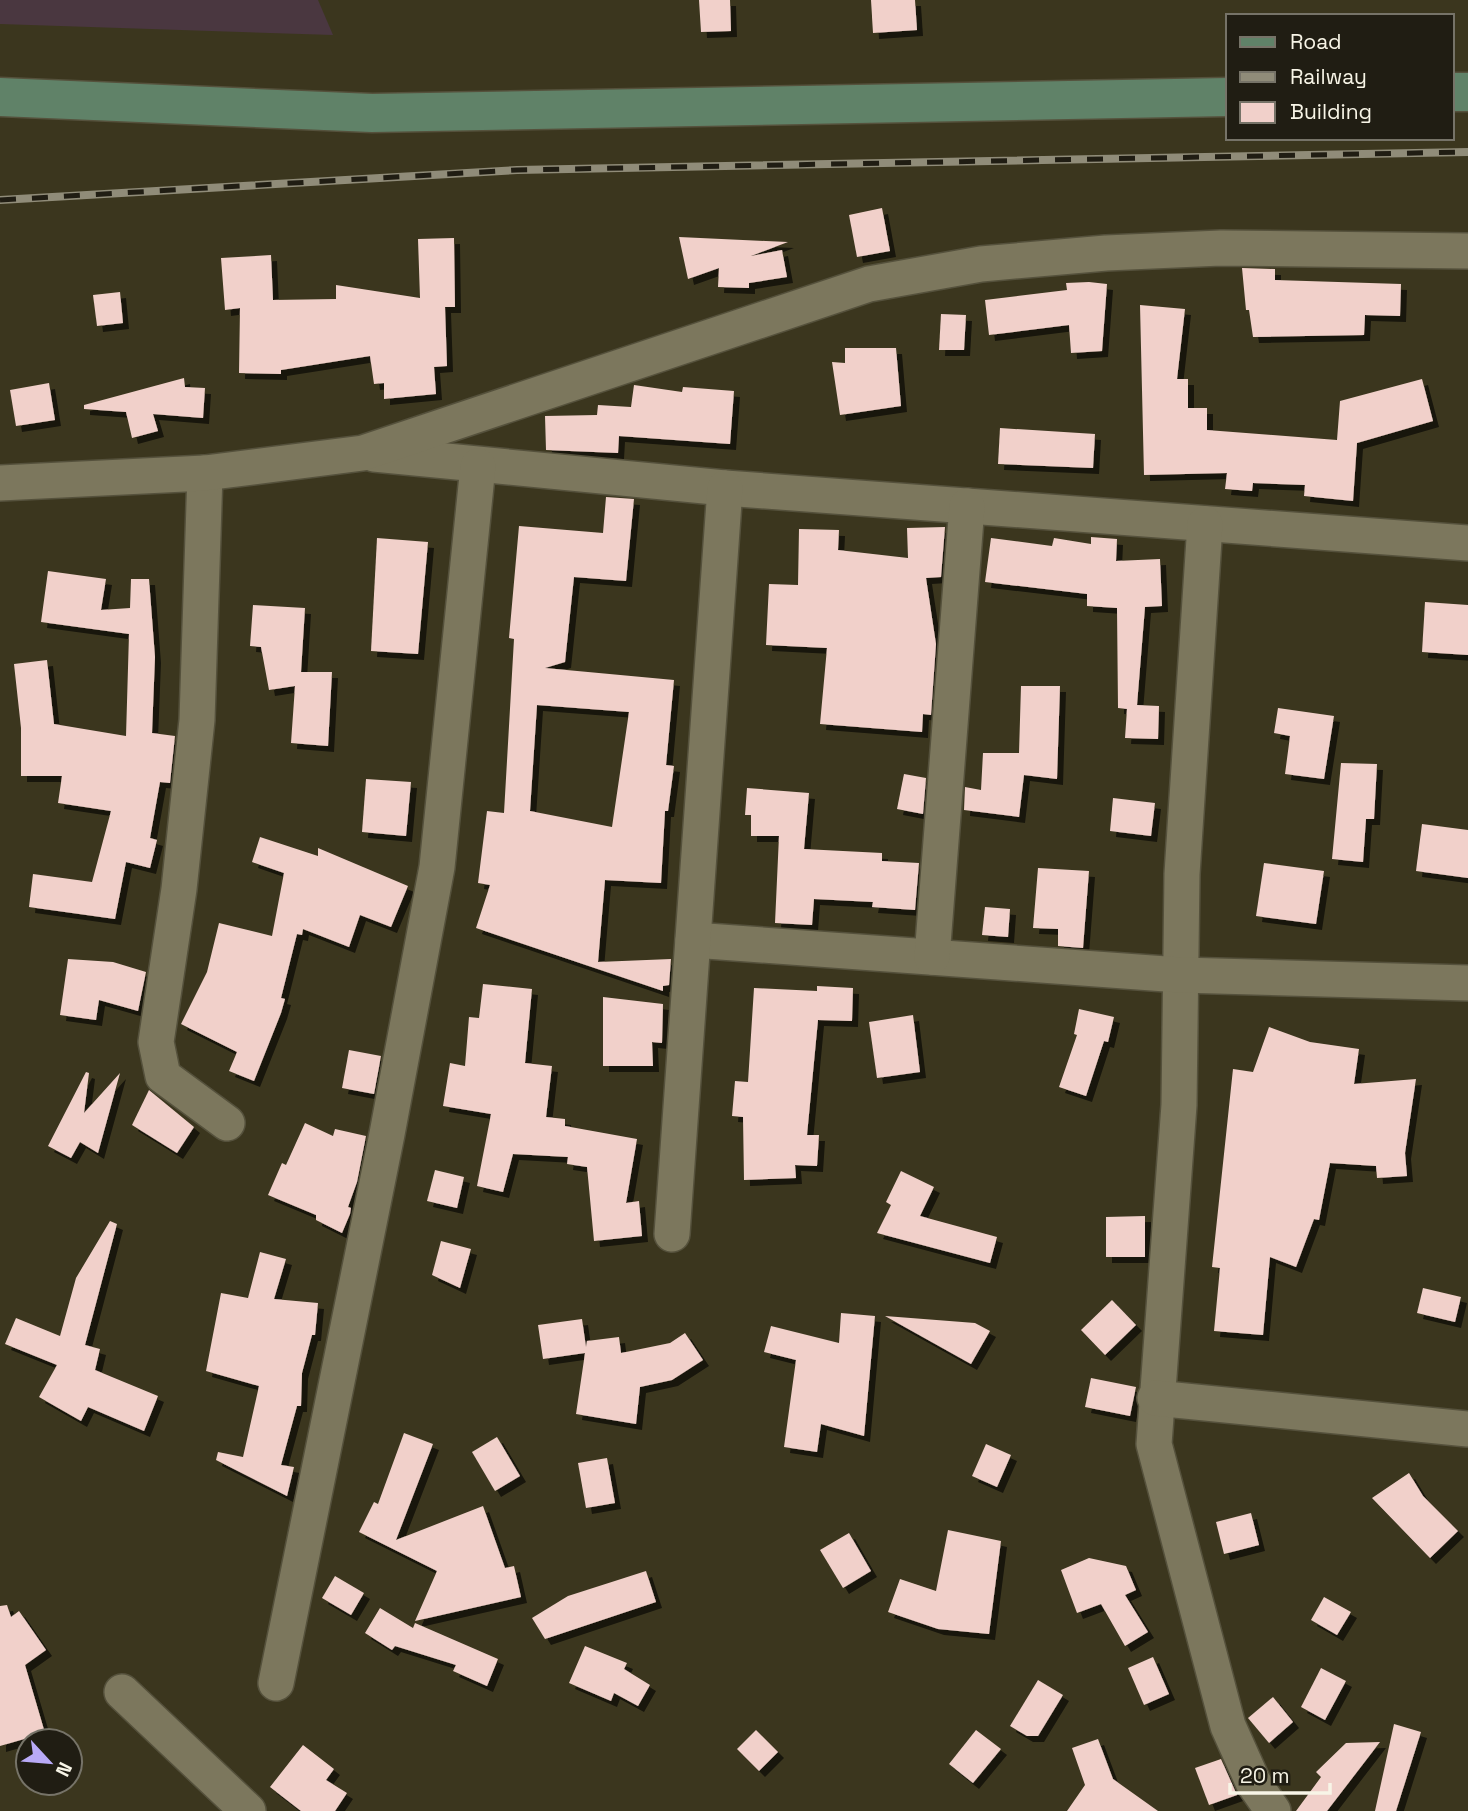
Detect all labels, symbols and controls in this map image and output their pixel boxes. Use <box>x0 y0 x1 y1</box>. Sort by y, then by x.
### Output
legend <box>1226 14 1454 140</box>
text: Road <box>1290 28 1342 55</box>
text: Railway <box>1290 63 1367 90</box>
text: Building <box>1290 98 1372 125</box>
north arrow <box>14 1727 84 1797</box>
scale bar <box>1230 1752 1330 1796</box>
text: N <box>50 1758 78 1780</box>
text: 20 m <box>1240 1762 1290 1789</box>

